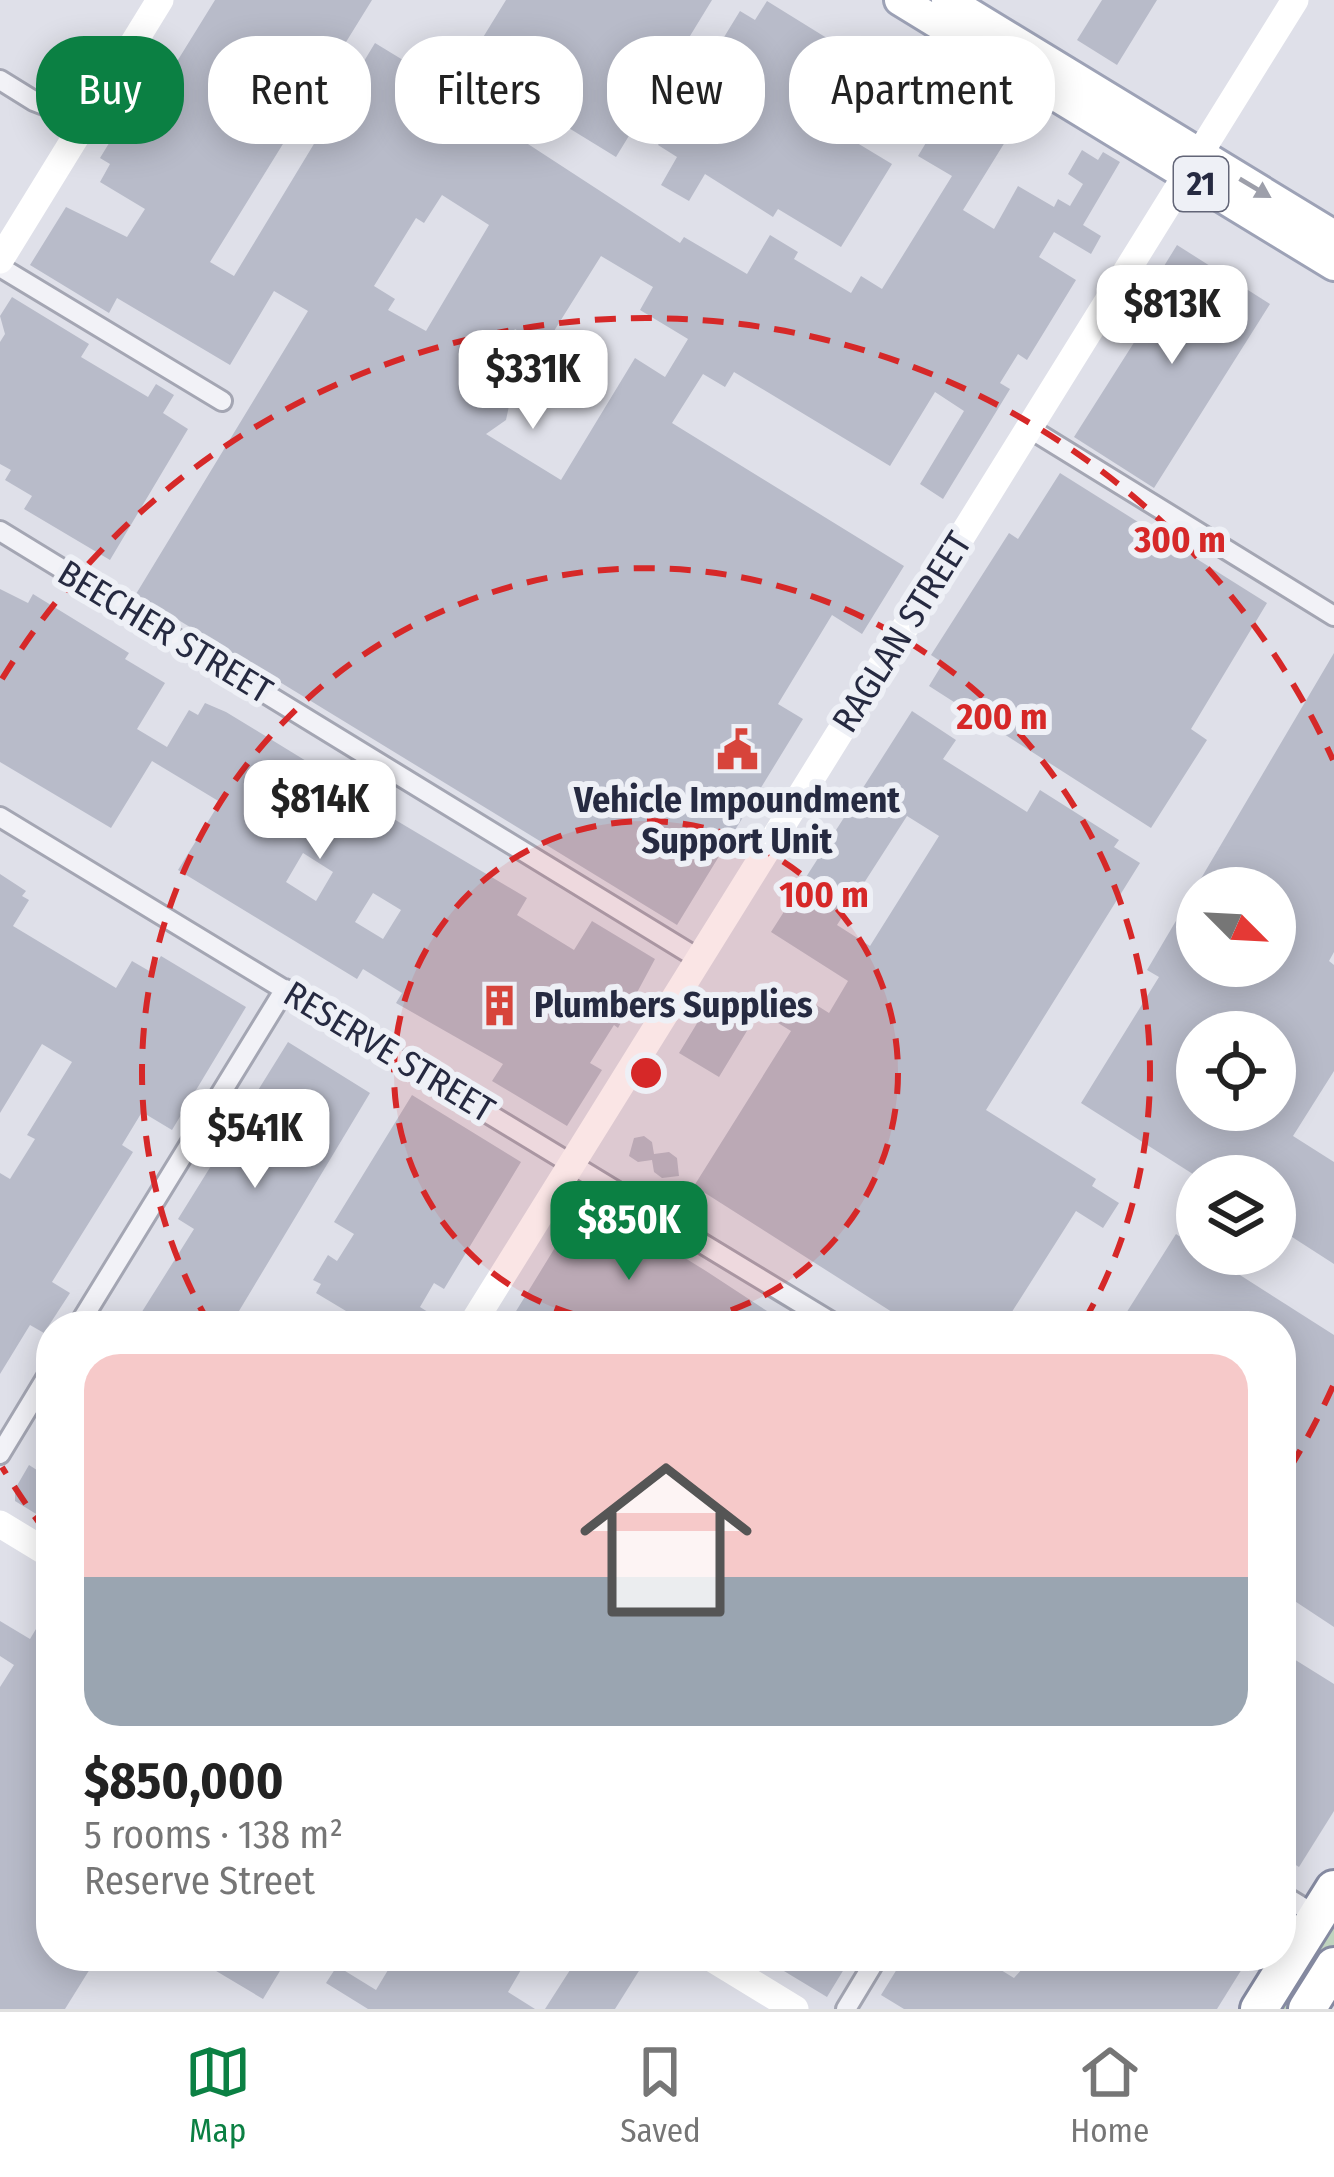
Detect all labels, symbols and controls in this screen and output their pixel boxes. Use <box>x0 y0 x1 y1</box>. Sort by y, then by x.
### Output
chip: Buy <box>36 36 184 144</box>
chip: Rent <box>208 36 371 144</box>
chip: Filters <box>395 36 583 144</box>
chip: New <box>607 36 765 144</box>
chip: Apartment <box>789 36 1055 144</box>
road number: 21 <box>1174 157 1228 211</box>
one-way arrow <box>1239 176 1272 198</box>
pin: $813K <box>1088 265 1256 367</box>
text: $813K <box>1124 281 1220 327</box>
pin: $331K <box>449 330 617 432</box>
text: $331K <box>486 346 580 392</box>
text: 300 m <box>1133 518 1226 562</box>
street label: RAGLAN STREET <box>823 523 981 740</box>
street label: BEECHER STREET <box>50 551 280 713</box>
text: 200 m <box>956 695 1047 739</box>
public building icon: Vehicle Impoundment Support Unit <box>714 727 760 773</box>
pin: $814K <box>236 760 404 862</box>
text: $814K <box>271 776 369 822</box>
place label: Vehicle Impoundment Support Unit <box>573 778 901 863</box>
north arrow <box>1176 867 1296 987</box>
map controls <box>1176 867 1296 1275</box>
text: 100 m <box>779 873 869 917</box>
street label: RESERVE STREET <box>276 972 502 1132</box>
building icon: Plumbers Supplies <box>477 982 523 1028</box>
place label: Plumbers Supplies <box>534 983 813 1027</box>
button: locate <box>1176 1011 1296 1131</box>
centre of rings <box>625 1052 667 1094</box>
pin: $541K <box>171 1089 339 1191</box>
text: $541K <box>207 1105 303 1151</box>
button: layers <box>1176 1155 1296 1275</box>
pin: $850K <box>545 1181 713 1283</box>
text: $850K <box>577 1197 681 1243</box>
icon: home <box>558 1432 774 1648</box>
text: $850,000 <box>84 1750 284 1812</box>
text: 5 rooms · 138 m² <box>84 1812 343 1858</box>
text: Reserve Street <box>84 1858 315 1904</box>
tab: Map <box>185 2039 251 2151</box>
tab: Saved <box>620 2039 701 2151</box>
tab: Home <box>1070 2039 1149 2151</box>

